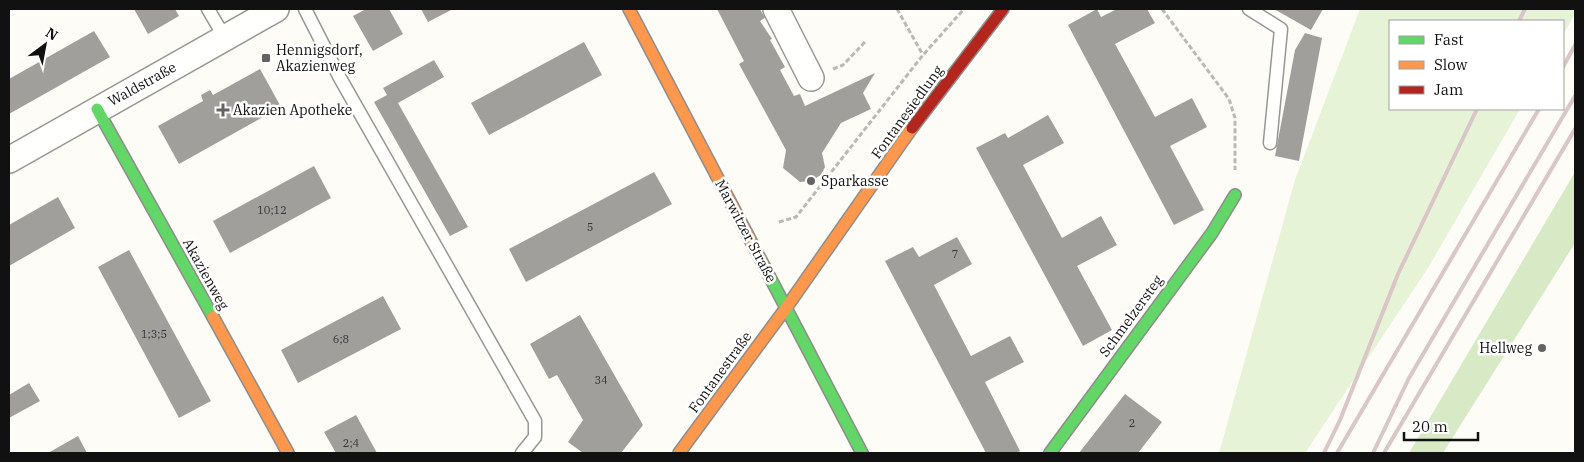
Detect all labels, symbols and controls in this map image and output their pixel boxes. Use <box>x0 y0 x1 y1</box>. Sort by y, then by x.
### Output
north arrow <box>20 20 70 70</box>
legend <box>1389 20 1564 110</box>
text: N <box>42 23 61 45</box>
text: Fast <box>1434 30 1464 49</box>
place label: Hennigsdorf, Akazienweg <box>276 41 363 75</box>
marker: Hennigsdorf, Akazienweg <box>260 52 272 64</box>
text: Slow <box>1434 55 1468 74</box>
street label: Waldstraße <box>105 58 179 110</box>
street label: Fontanesiedlung <box>867 62 947 162</box>
text: Jam <box>1434 80 1463 99</box>
place label: Akazien Apotheke <box>233 101 352 119</box>
marker: Akazien Apotheke <box>217 104 229 116</box>
place label: Sparkasse <box>821 172 889 190</box>
marker: Sparkasse <box>805 175 817 187</box>
street label: Marwitzer Straße <box>711 176 781 286</box>
house number: 10;12 <box>257 203 287 217</box>
house number: 5 <box>587 220 593 234</box>
street label: Akazienweg <box>179 235 233 313</box>
house number: 7 <box>952 247 958 261</box>
street label: Schmelzersteg <box>1095 271 1167 360</box>
house number: 1;3;5 <box>141 327 167 341</box>
street label: Fontanestraße <box>684 328 756 416</box>
house number: 6;8 <box>333 332 349 346</box>
place label: Hellweg <box>1479 339 1532 357</box>
marker: Hellweg <box>1536 342 1548 354</box>
house number: 34 <box>594 373 608 387</box>
scale bar <box>1404 410 1478 442</box>
house number: 2 <box>1129 416 1135 430</box>
text: 20 m <box>1412 417 1448 436</box>
house number: 2;4 <box>343 436 360 450</box>

